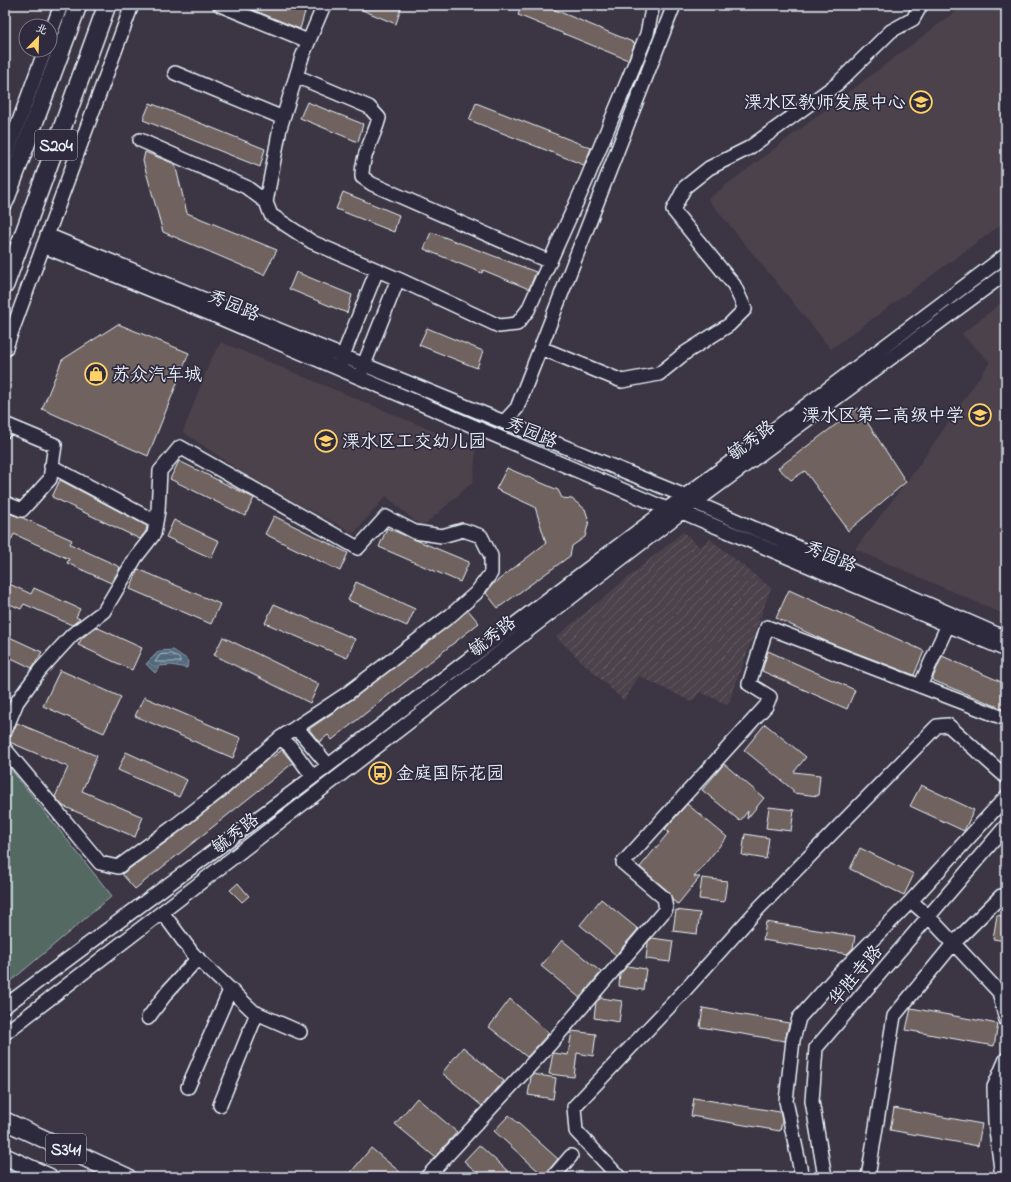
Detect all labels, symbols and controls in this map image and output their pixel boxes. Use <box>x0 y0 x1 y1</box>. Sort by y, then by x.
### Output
north arrow <box>18 18 58 58</box>
text: 北 <box>33 20 50 39</box>
school or university icon: 溧水区教师发展中心 <box>908 89 934 115</box>
place label: 溧水区教师发展中心 <box>744 91 906 117</box>
road number: S204 <box>35 130 77 160</box>
street label: 秀园路 <box>203 284 263 329</box>
shop icon: 苏众汽车城 <box>83 361 109 387</box>
place label: 苏众汽车城 <box>112 363 202 389</box>
school or university icon: 溧水区第二高级中学 <box>967 402 993 428</box>
place label: 溧水区第二高级中学 <box>802 404 964 430</box>
street label: 秀园路 <box>501 411 561 456</box>
street label: 毓秀路 <box>723 415 782 468</box>
school or university icon: 溧水区工交幼儿园 <box>313 428 339 454</box>
place label: 溧水区工交幼儿园 <box>342 430 486 456</box>
street label: 秀园路 <box>800 535 860 580</box>
street label: 毓秀路 <box>464 611 523 664</box>
bus stop icon: 金庭国际花园 <box>367 760 393 786</box>
place label: 金庭国际花园 <box>396 762 504 788</box>
street label: 毓秀路 <box>207 808 266 861</box>
street label: 华胜寺路 <box>823 940 890 1012</box>
road number: S341 <box>46 1134 86 1164</box>

